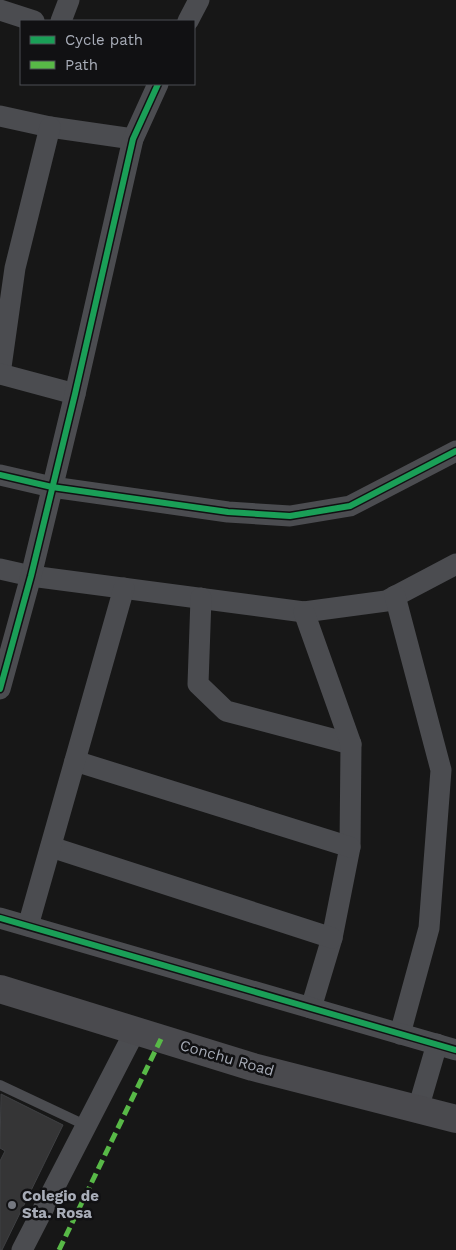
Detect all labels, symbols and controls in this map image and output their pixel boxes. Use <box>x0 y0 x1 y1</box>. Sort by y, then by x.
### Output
legend <box>20 20 195 85</box>
text: Cycle path <box>65 31 143 49</box>
text: Path <box>65 56 98 74</box>
street label: Conchu Road <box>178 1036 276 1080</box>
place label: Colegio de Sta. Rosa <box>22 1187 99 1222</box>
marker: Colegio de Sta. Rosa <box>6 1199 18 1211</box>

